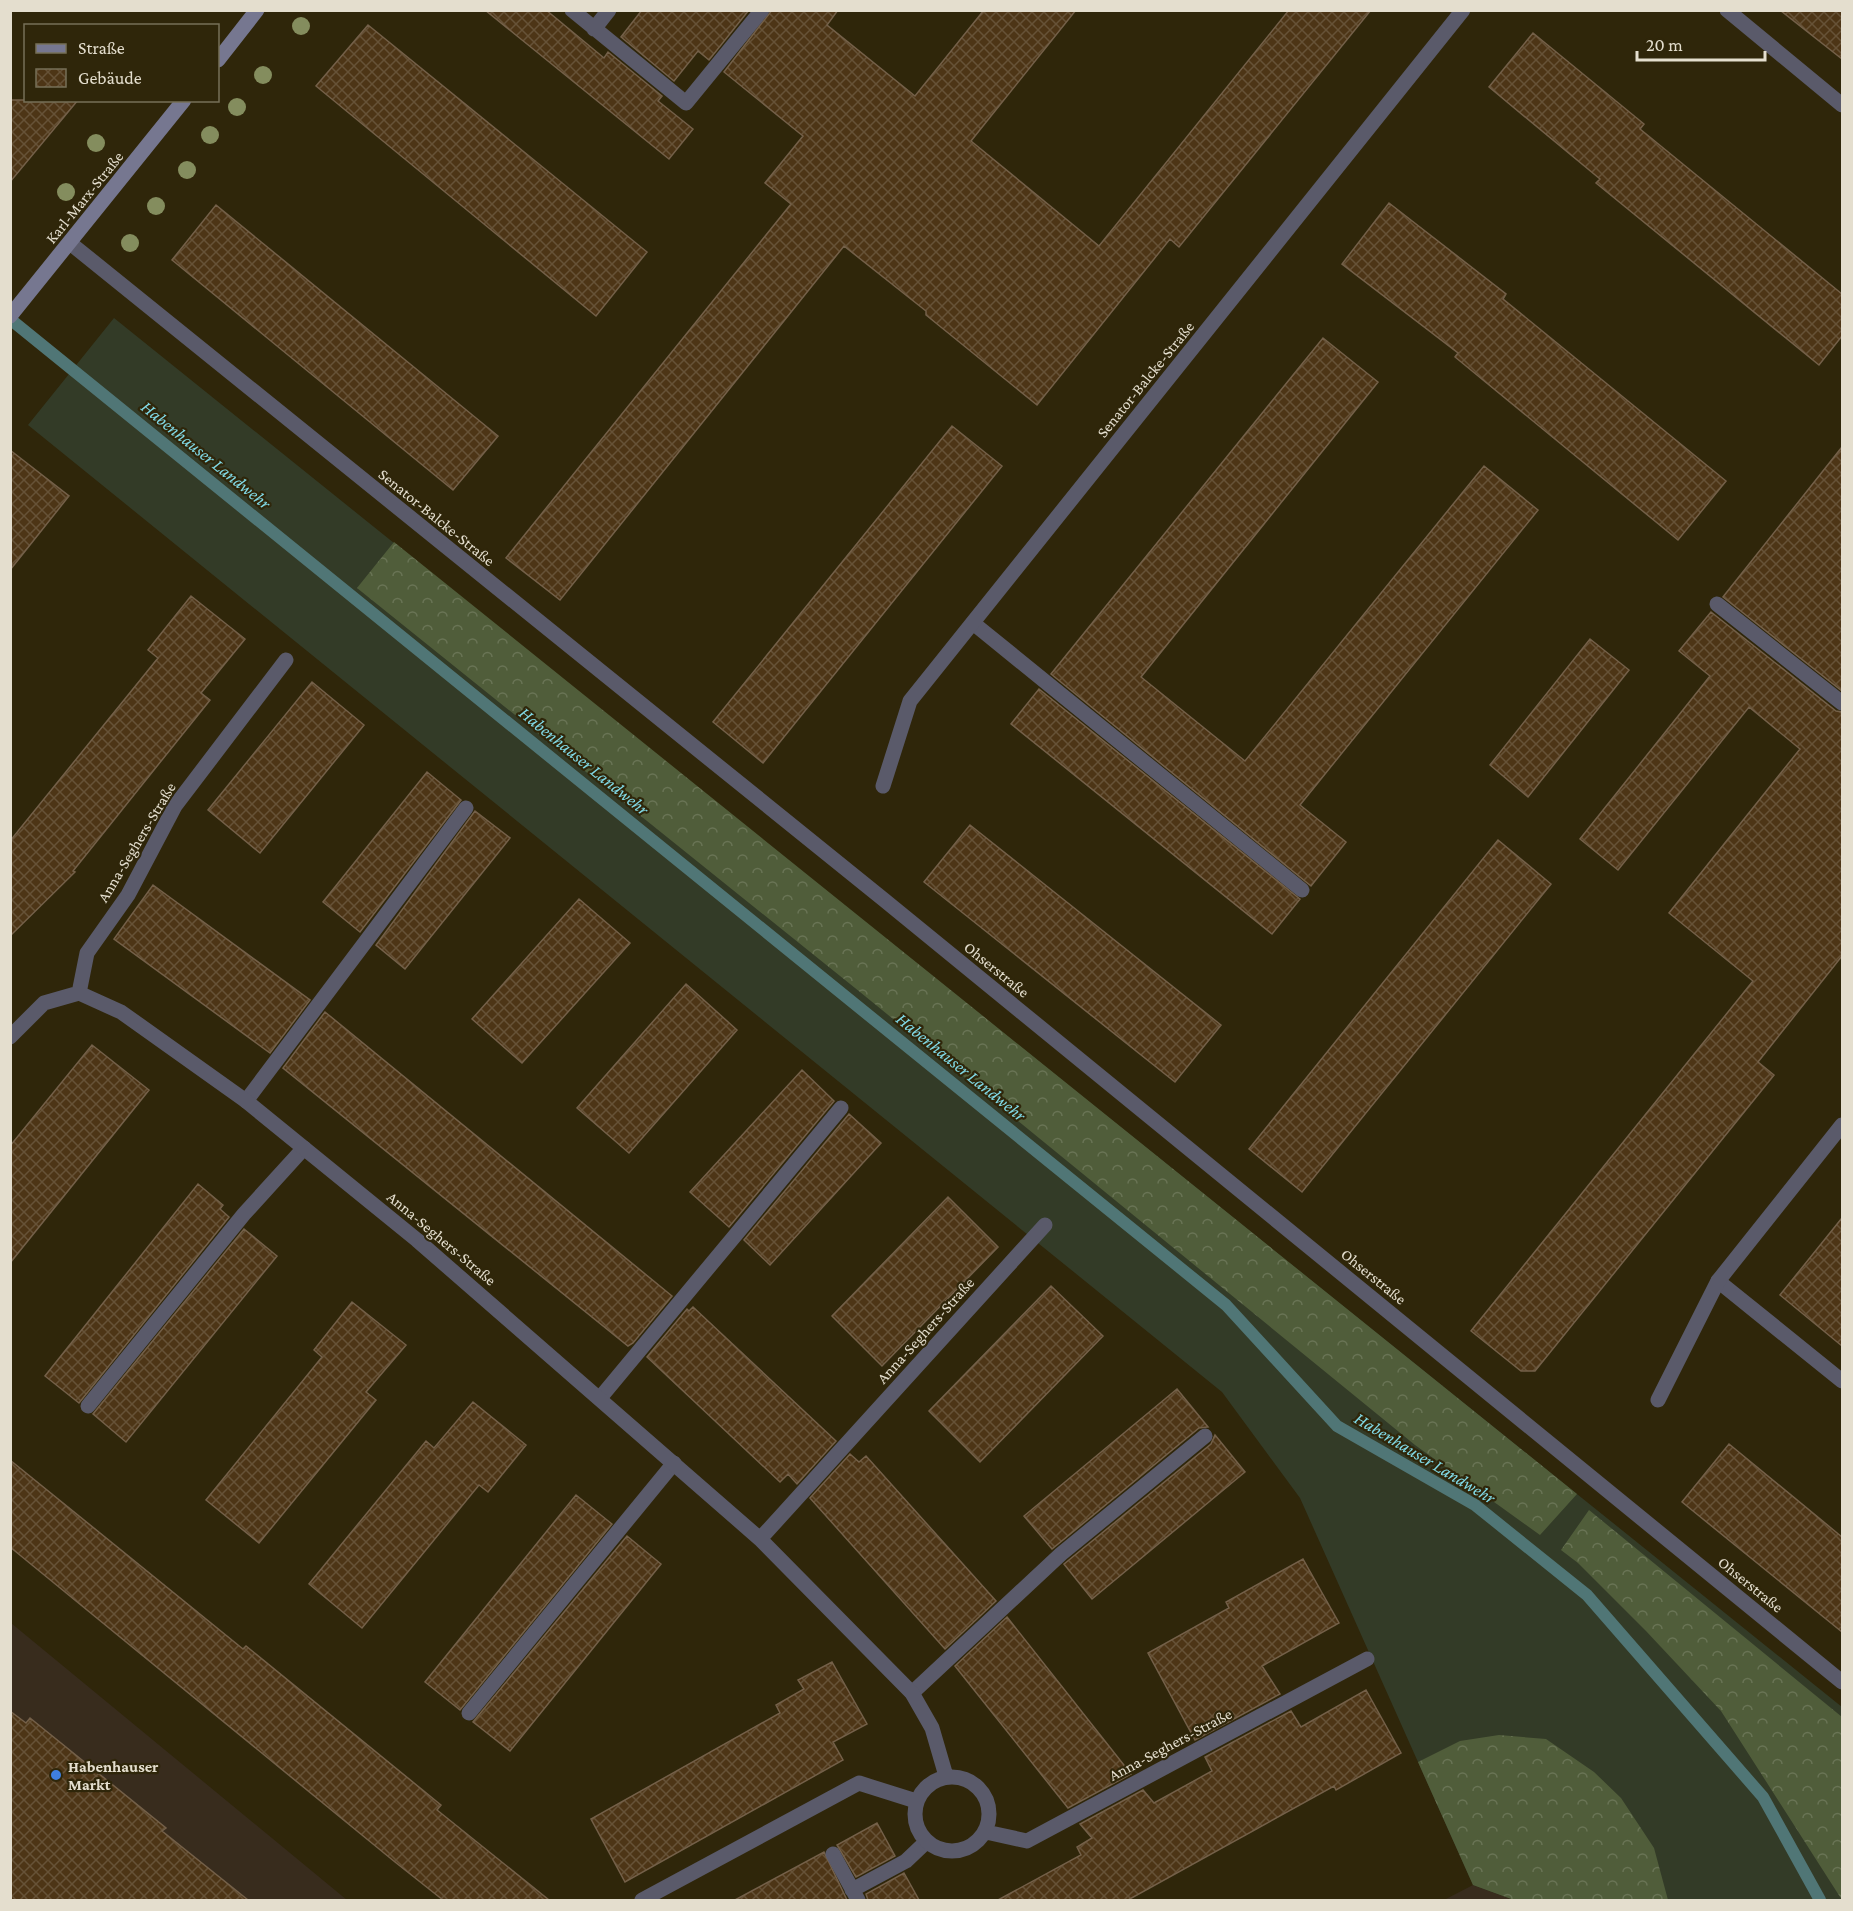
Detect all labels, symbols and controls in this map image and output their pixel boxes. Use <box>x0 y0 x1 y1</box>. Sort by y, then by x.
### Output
legend <box>24 24 219 102</box>
scale bar <box>1637 24 1764 62</box>
text: 20 m <box>1646 35 1683 55</box>
text: Straße <box>78 38 125 58</box>
text: Gebäude <box>78 68 142 88</box>
street label: Karl-Marx-Straße <box>42 148 127 247</box>
street label: Senator-Balcke-Straße <box>1093 318 1197 441</box>
water label: Habenhauser Landwehr <box>137 397 275 514</box>
street label: Senator-Balcke-Straße <box>375 465 498 569</box>
water label: Habenhauser Landwehr <box>515 703 653 820</box>
street label: Anna-Seghers-Straße <box>94 779 180 906</box>
street label: Ohserstraße <box>961 938 1033 1001</box>
water label: Habenhauser Landwehr <box>892 1009 1030 1126</box>
street label: Anna-Seghers-Straße <box>383 1188 499 1290</box>
street label: Ohserstraße <box>1338 1245 1410 1308</box>
street label: Anna-Seghers-Straße <box>873 1274 978 1387</box>
water label: Habenhauser Landwehr <box>1351 1408 1500 1508</box>
street label: Ohserstraße <box>1715 1553 1787 1616</box>
street label: Anna-Seghers-Straße <box>1106 1705 1235 1785</box>
place label: Habenhauser Markt <box>68 1758 159 1793</box>
marker: Habenhauser Markt <box>49 1768 63 1782</box>

